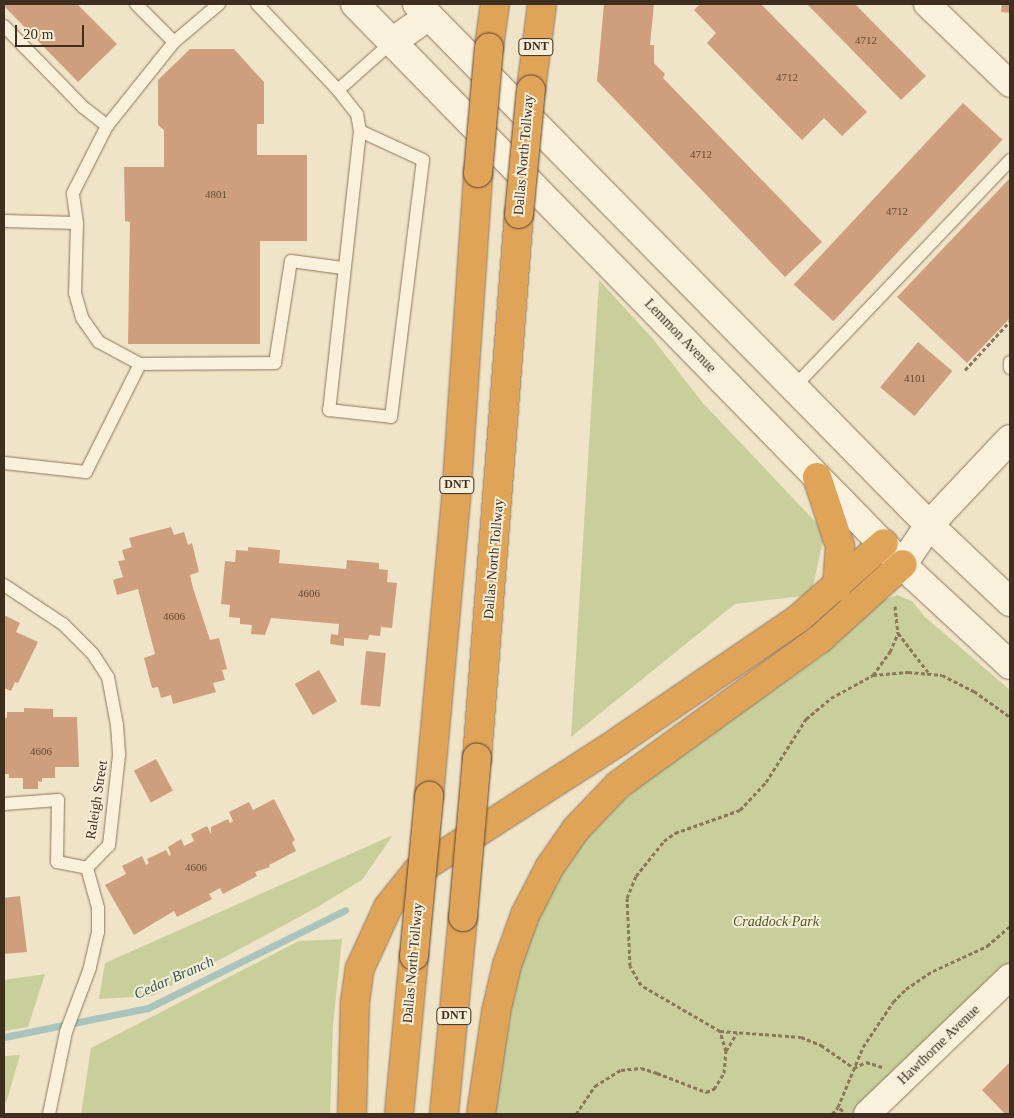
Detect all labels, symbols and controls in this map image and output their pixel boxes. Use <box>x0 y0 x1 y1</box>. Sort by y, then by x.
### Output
scale bar <box>18 15 86 47</box>
text: 20 m <box>23 26 53 42</box>
house number: 4712 <box>855 33 877 47</box>
road number: DNT <box>517 38 555 56</box>
house number: 4712 <box>776 70 798 84</box>
street label: Dallas North Tollway <box>510 94 538 216</box>
house number: 4712 <box>690 147 712 161</box>
house number: 4801 <box>205 187 227 201</box>
house number: 4712 <box>886 204 908 218</box>
street label: Lemmon Avenue <box>640 295 720 377</box>
house number: 4101 <box>904 371 926 385</box>
road number: DNT <box>438 476 476 494</box>
street label: Dallas North Tollway <box>480 498 508 620</box>
house number: 4606 <box>298 586 320 600</box>
house number: 4606 <box>163 609 185 623</box>
house number: 4606 <box>30 744 52 758</box>
street label: Raleigh Street <box>82 759 112 841</box>
house number: 4606 <box>185 860 207 874</box>
street label: Dallas North Tollway <box>399 902 427 1024</box>
park label: Craddock Park <box>733 914 819 930</box>
water label: Cedar Branch <box>131 952 217 1004</box>
street label: Hawthorne Avenue <box>894 1001 984 1089</box>
road number: DNT <box>435 1006 473 1026</box>

